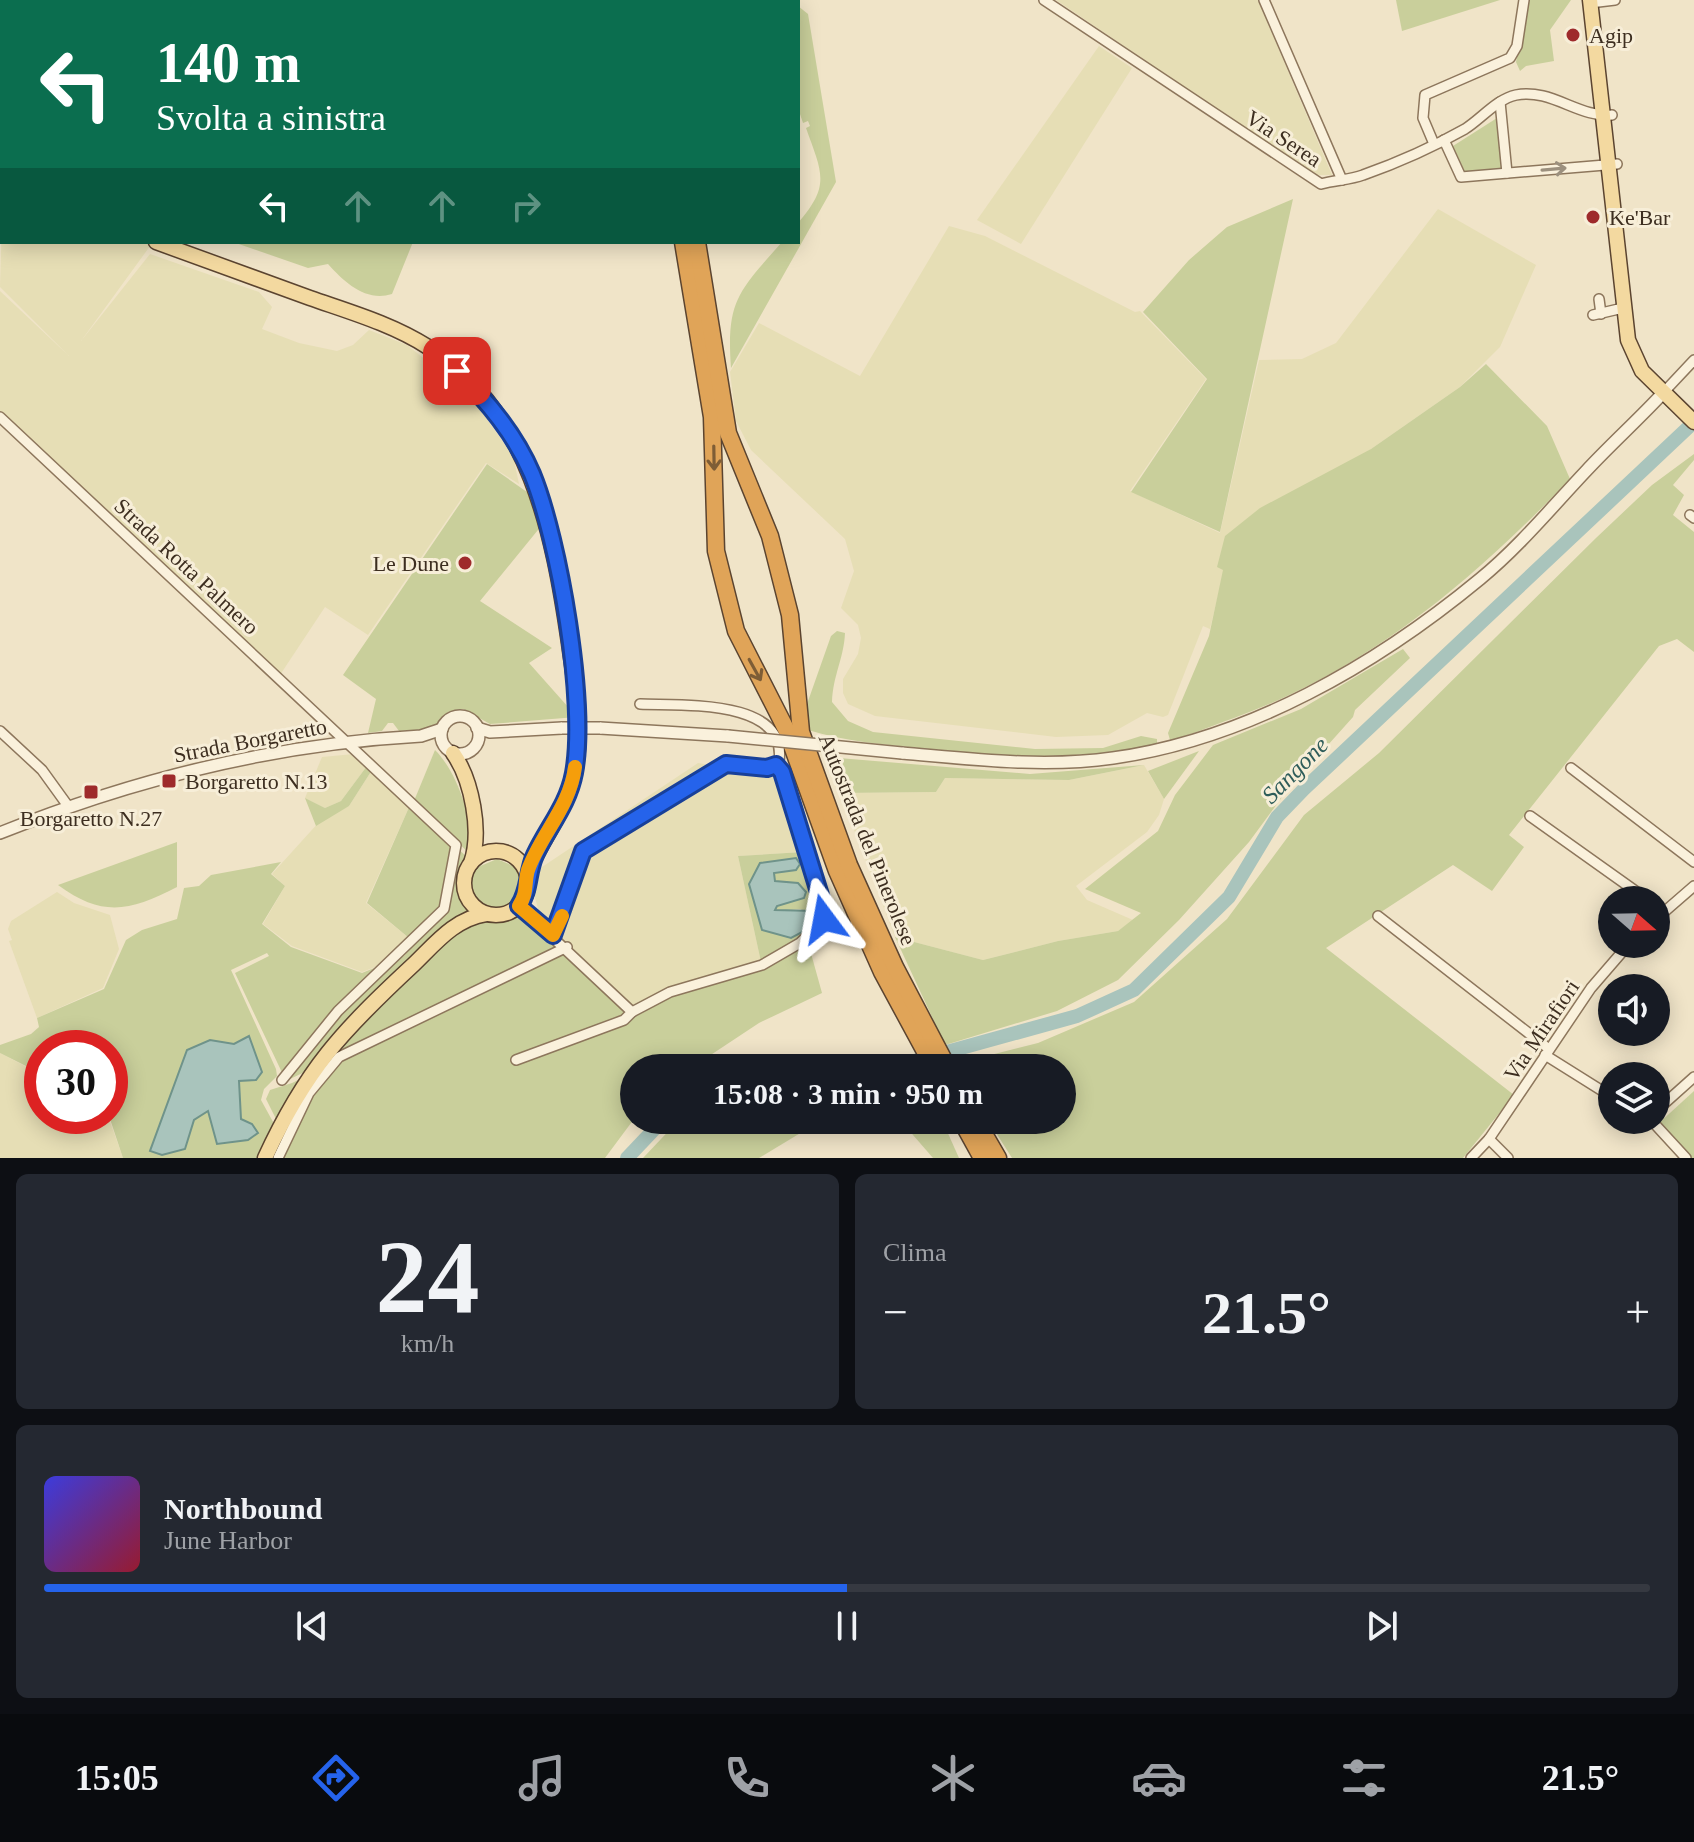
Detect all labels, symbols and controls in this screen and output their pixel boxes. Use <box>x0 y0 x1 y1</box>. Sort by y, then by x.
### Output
place label: Agip <box>1589 23 1633 48</box>
marker: Agip <box>1564 26 1582 44</box>
icon: left <box>24 32 128 136</box>
text: 140 m <box>156 32 301 94</box>
text: Svolta a sinistra <box>156 98 386 138</box>
street label: Via Serea <box>1241 105 1326 172</box>
one-way arrow <box>1540 161 1566 176</box>
icon: left <box>252 184 296 228</box>
icon: ahead <box>336 184 380 228</box>
icon: ahead <box>420 184 464 228</box>
icon: right <box>504 184 548 228</box>
place label: Ke'Bar <box>1609 205 1671 230</box>
marker: Ke'Bar <box>1584 208 1602 226</box>
pin <box>423 337 491 405</box>
icon: arrive <box>435 349 479 393</box>
one-way arrow <box>706 444 722 471</box>
street label: Strada Rotta Palmero <box>109 493 264 640</box>
place label: Le Dune <box>373 551 449 576</box>
marker: Le Dune <box>456 554 474 572</box>
one-way arrow <box>747 658 763 681</box>
street label: Strada Borgaretto <box>171 713 329 768</box>
street label: Autostrada del Pinerolese <box>814 730 921 949</box>
water label: Sangone <box>1257 731 1334 808</box>
place label: Borgaretto N.13 <box>185 769 328 794</box>
marker: Borgaretto N.13 <box>160 772 178 790</box>
marker: Borgaretto N.27 <box>82 783 100 801</box>
place label: Borgaretto N.27 <box>20 806 162 831</box>
position arrow <box>782 877 866 961</box>
north arrow <box>1598 886 1670 958</box>
map controls <box>1598 886 1670 1134</box>
button: sound <box>1598 974 1670 1046</box>
street label: Via Mirafiori <box>1498 975 1584 1086</box>
speed limit sign: 30 <box>24 1030 128 1134</box>
button: layers <box>1598 1062 1670 1134</box>
text: 15:08 · 3 min · 950 m <box>713 1077 983 1110</box>
text: 24 <box>376 1219 480 1334</box>
text: Clima <box>883 1238 947 1267</box>
text: 21.5° <box>1202 1280 1331 1346</box>
text: − <box>883 1288 908 1337</box>
text: + <box>1625 1288 1650 1337</box>
text: km/h <box>401 1329 454 1358</box>
text: Northbound <box>164 1492 322 1525</box>
text: June Harbor <box>164 1526 292 1555</box>
icon: previous <box>290 1604 334 1648</box>
icon: pause <box>825 1604 869 1648</box>
icon: next <box>1360 1604 1404 1648</box>
icon: directions <box>308 1750 364 1806</box>
icon: music <box>514 1750 570 1806</box>
icon: phone <box>719 1750 775 1806</box>
icon: climate <box>925 1750 981 1806</box>
icon: car <box>1131 1750 1187 1806</box>
icon: filters <box>1336 1750 1392 1806</box>
text: 15:05 <box>75 1758 159 1798</box>
text: 21.5° <box>1542 1758 1619 1798</box>

